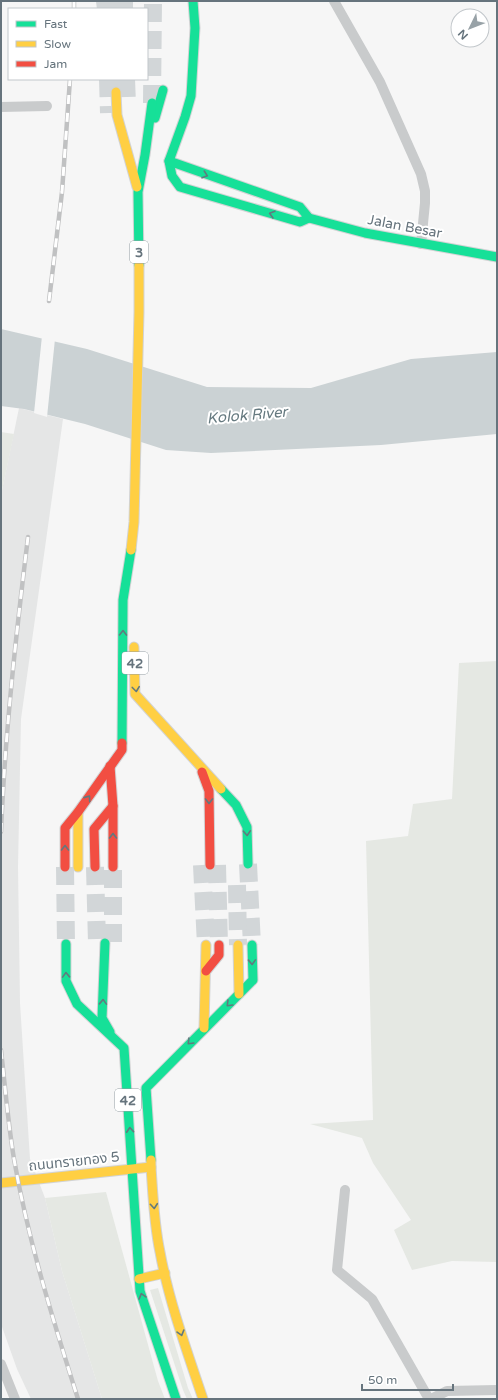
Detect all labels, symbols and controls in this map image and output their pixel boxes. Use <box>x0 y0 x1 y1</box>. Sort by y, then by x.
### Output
legend <box>8 8 148 80</box>
north arrow <box>450 8 490 48</box>
text: Fast <box>44 17 68 31</box>
text: N <box>455 27 471 42</box>
text: Slow <box>44 37 71 51</box>
text: Jam <box>44 57 67 71</box>
one-way arrow <box>202 170 209 178</box>
one-way arrow <box>269 210 276 219</box>
street label: Jalan Besar <box>366 211 444 242</box>
road number: 3 <box>130 241 148 263</box>
water label: Kolok River <box>206 402 290 427</box>
one-way arrow <box>119 630 127 636</box>
road number: 42 <box>122 652 148 674</box>
one-way arrow <box>131 685 140 692</box>
one-way arrow <box>83 795 90 802</box>
one-way arrow <box>205 798 213 804</box>
one-way arrow <box>242 830 251 836</box>
one-way arrow <box>109 833 117 839</box>
one-way arrow <box>61 845 69 851</box>
one-way arrow <box>248 959 257 965</box>
one-way arrow <box>62 972 71 978</box>
one-way arrow <box>99 999 107 1005</box>
one-way arrow <box>226 999 234 1007</box>
one-way arrow <box>187 1038 195 1045</box>
road number: 42 <box>115 1089 141 1111</box>
one-way arrow <box>125 1127 134 1133</box>
street label: ถนนทรายทอง 5 <box>28 1148 120 1175</box>
one-way arrow <box>149 1203 158 1209</box>
one-way arrow <box>138 1292 147 1299</box>
one-way arrow <box>176 1329 185 1336</box>
scale bar <box>362 1366 453 1392</box>
text: 50 m <box>368 1373 397 1387</box>

